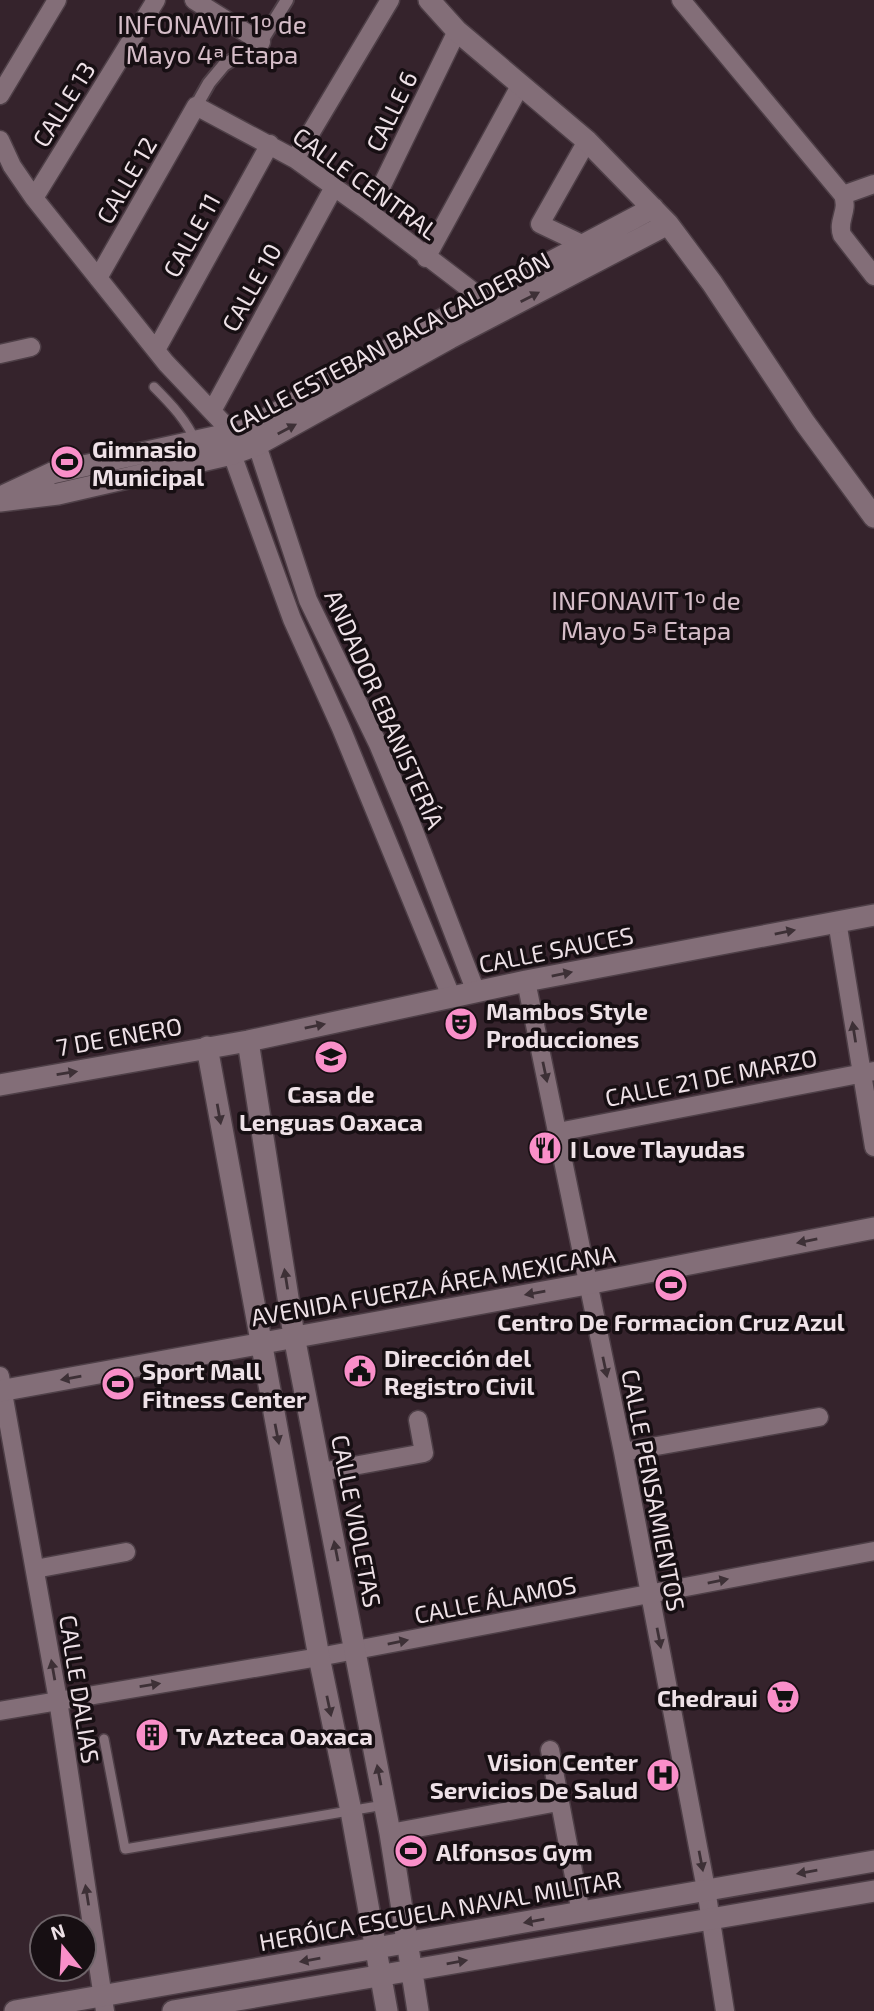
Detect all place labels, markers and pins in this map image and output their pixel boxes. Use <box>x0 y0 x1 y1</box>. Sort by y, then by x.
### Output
place label: Gimnasio Municipal <box>92 434 204 491</box>
sports icon: Gimnasio Municipal <box>48 443 86 481</box>
place label: Mambos Style Producciones <box>486 996 648 1053</box>
theatre icon: Mambos Style Producciones <box>442 1005 480 1043</box>
school or university icon: Casa de Lenguas Oaxaca <box>312 1038 350 1076</box>
place label: Casa de Lenguas Oaxaca <box>239 1079 423 1136</box>
restaurant icon: I Love Tlayudas <box>526 1129 564 1167</box>
place label: I Love Tlayudas <box>570 1134 745 1163</box>
sports icon: Centro De Formacion Cruz Azul <box>652 1266 690 1304</box>
place label: Centro De Formacion Cruz Azul <box>497 1307 845 1336</box>
place label: Dirección del Registro Civil <box>384 1343 534 1400</box>
public building icon: Dirección del Registro Civil <box>341 1352 379 1390</box>
place label: Sport Mall Fitness Center <box>142 1356 307 1413</box>
sports icon: Sport Mall Fitness Center <box>99 1365 137 1403</box>
supermarket icon: Chedraui <box>764 1678 802 1716</box>
place label: Chedraui <box>657 1683 758 1712</box>
building icon: Tv Azteca Oaxaca <box>133 1716 171 1754</box>
place label: Tv Azteca Oaxaca <box>176 1721 373 1750</box>
place label: Vision Center Servicios De Salud <box>430 1747 639 1804</box>
hospital icon: Vision Center Servicios De Salud <box>644 1756 682 1794</box>
sports icon: Alfonsos Gym <box>392 1832 430 1870</box>
place label: Alfonsos Gym <box>436 1837 593 1866</box>

